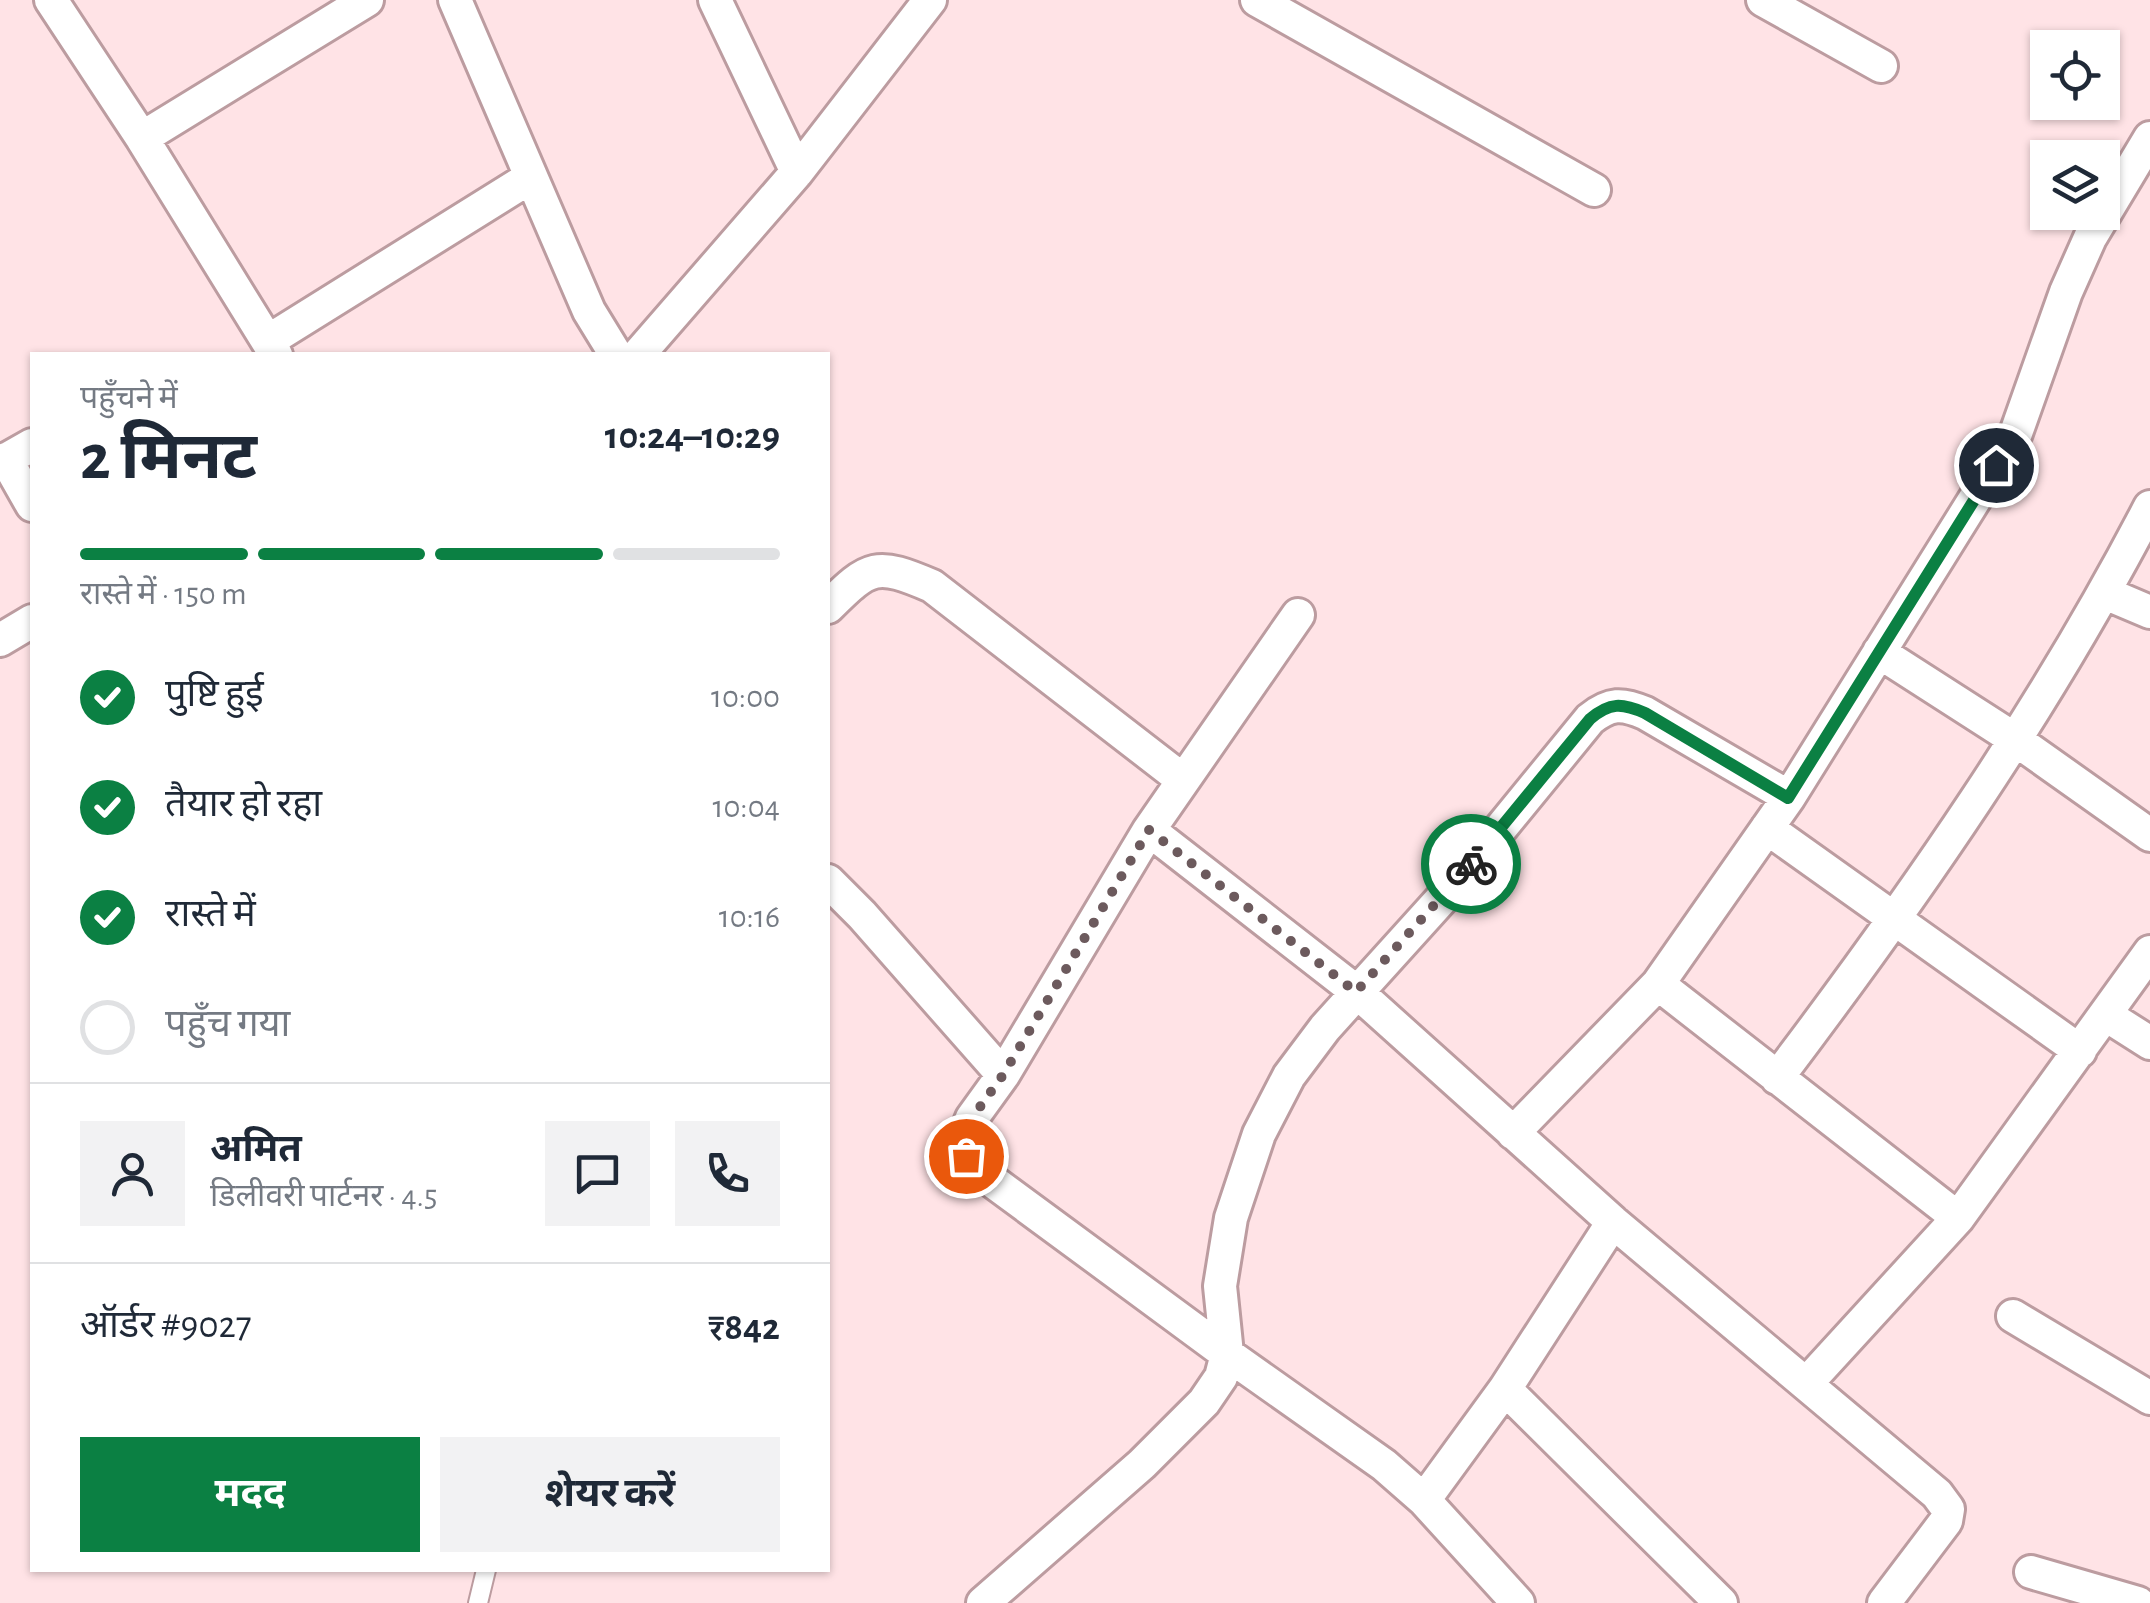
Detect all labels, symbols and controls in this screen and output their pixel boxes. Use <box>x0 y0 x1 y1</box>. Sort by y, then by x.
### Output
map controls <box>2030 30 2120 230</box>
button: locate <box>2030 30 2120 120</box>
button: layers <box>2030 140 2120 230</box>
text: पहुँचने में <box>80 382 178 414</box>
text: 10:24–10:29 <box>605 418 780 456</box>
pin <box>1954 423 2039 508</box>
text: 2 मिनट <box>80 426 257 491</box>
icon: home <box>1969 438 2024 493</box>
text: रास्ते में · 150 m <box>80 578 247 610</box>
icon: check <box>80 670 135 725</box>
text: पुष्टि हुई <box>165 676 264 714</box>
text: 10:00 <box>711 681 780 713</box>
icon: check <box>80 780 135 835</box>
text: तैयार हो रहा <box>165 786 322 824</box>
text: 10:04 <box>712 791 780 823</box>
courier <box>1421 814 1521 914</box>
icon: bike <box>1444 837 1499 892</box>
icon: check <box>80 890 135 945</box>
text: रास्ते में <box>165 896 256 934</box>
text: 10:16 <box>719 901 780 933</box>
text: पहुँच गया <box>165 1006 290 1044</box>
pin <box>924 1114 1009 1199</box>
button: person <box>80 1121 185 1226</box>
button: chat <box>545 1121 650 1226</box>
button: phone <box>675 1121 780 1226</box>
icon: bag <box>939 1129 994 1184</box>
text: अमित <box>210 1131 302 1169</box>
text: डिलीवरी पार्टनर · 4.5 <box>210 1180 437 1212</box>
text: ऑर्डर #9027 <box>80 1307 252 1345</box>
text: ₹842 <box>708 1309 780 1347</box>
button: मदद <box>80 1437 420 1552</box>
button: शेयर करें <box>440 1437 780 1552</box>

